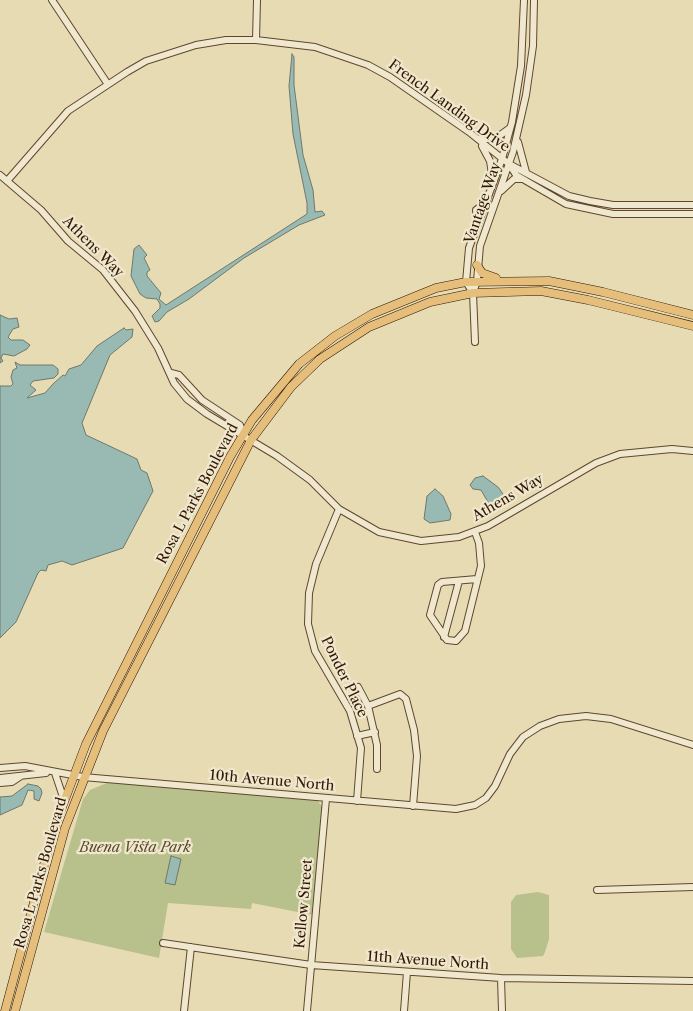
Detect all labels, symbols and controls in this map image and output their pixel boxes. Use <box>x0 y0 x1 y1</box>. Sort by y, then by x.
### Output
street label: French Landing Drive <box>385 56 513 156</box>
street label: Vantage Way <box>461 160 505 246</box>
street label: Athens Way <box>59 213 127 281</box>
street label: Rosa L Parks Boulevard <box>154 421 242 567</box>
street label: Athens Way <box>469 471 547 525</box>
street label: Ponder Place <box>317 634 371 720</box>
street label: 10th Avenue North <box>209 767 335 795</box>
street label: Rosa L Parks Boulevard <box>11 795 71 951</box>
park label: Buena Vista Park <box>79 840 191 856</box>
street label: Kellow Street <box>292 859 316 949</box>
street label: 11th Avenue North <box>367 948 489 974</box>

